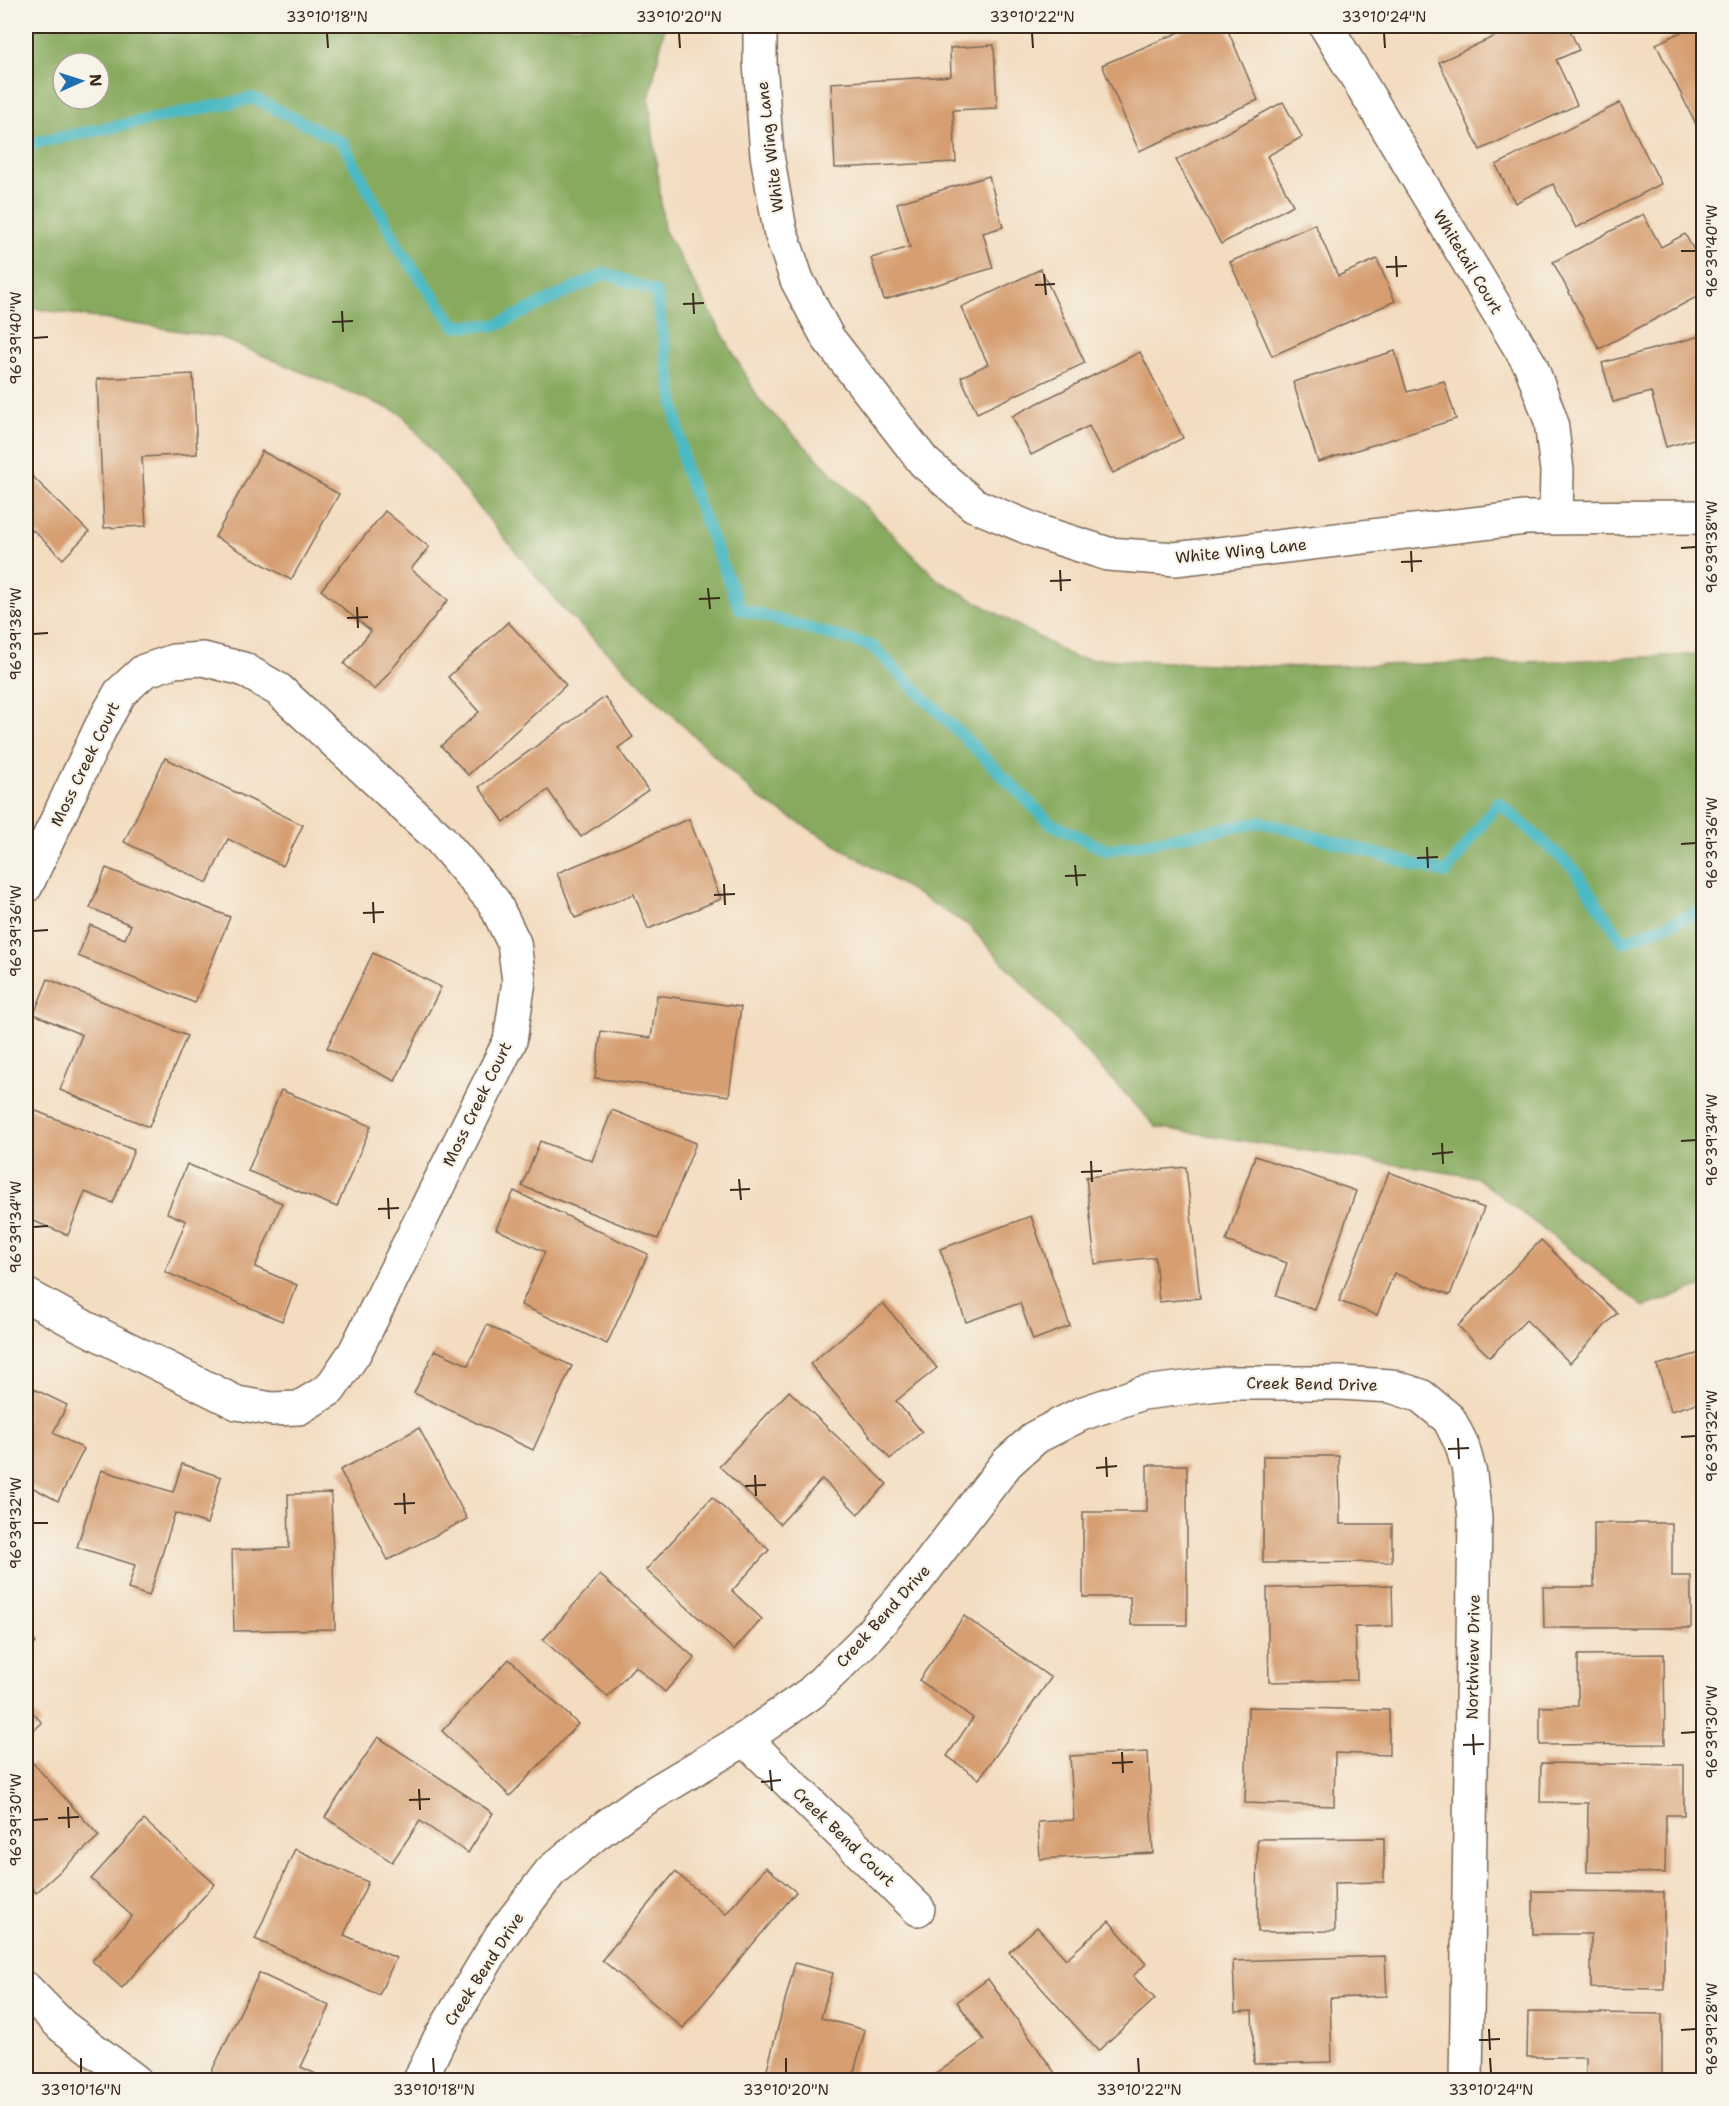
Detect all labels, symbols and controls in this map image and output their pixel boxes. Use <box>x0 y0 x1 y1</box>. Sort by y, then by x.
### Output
text: 33°10'18"N <box>286 7 368 27</box>
text: 33°10'20"N <box>636 7 722 27</box>
text: 33°10'22"N <box>989 7 1075 27</box>
text: 33°10'24"N <box>1342 7 1427 27</box>
north arrow <box>51 51 111 111</box>
text: N <box>85 73 106 87</box>
street label: White Wing Lane <box>752 80 788 214</box>
text: 96°39'40"W <box>1702 204 1722 298</box>
street label: Whitetail Court <box>1429 206 1507 318</box>
text: 96°39'40"W <box>6 291 26 385</box>
text: 96°39'38"W <box>1702 500 1722 594</box>
street label: White Wing Lane <box>1174 534 1308 568</box>
text: 96°39'38"W <box>6 587 26 681</box>
street label: Moss Creek Court <box>46 698 124 830</box>
text: 96°39'36"W <box>1702 797 1722 889</box>
text: 96°39'36"W <box>6 885 26 977</box>
street label: Moss Creek Court <box>438 1038 516 1170</box>
text: 96°39'34"W <box>1702 1094 1722 1186</box>
text: 96°39'34"W <box>6 1181 26 1273</box>
street label: Creek Bend Drive <box>1246 1372 1378 1396</box>
text: 96°39'32"W <box>1702 1390 1722 1482</box>
text: 96°39'32"W <box>6 1477 26 1569</box>
street label: Creek Bend Drive <box>831 1560 935 1672</box>
street label: Northview Drive <box>1461 1594 1485 1720</box>
text: 96°39'30"W <box>1702 1685 1722 1779</box>
text: 96°39'30"W <box>6 1773 26 1867</box>
street label: Creek Bend Court <box>788 1783 900 1891</box>
street label: Creek Bend Drive <box>439 1908 529 2030</box>
text: 96°39'28"W <box>1702 1983 1722 2076</box>
text: 33°10'16"N <box>41 2080 121 2100</box>
text: 33°10'18"N <box>393 2080 475 2100</box>
text: 33°10'20"N <box>743 2080 829 2100</box>
text: 33°10'22"N <box>1096 2080 1182 2100</box>
text: 33°10'24"N <box>1449 2080 1534 2100</box>

